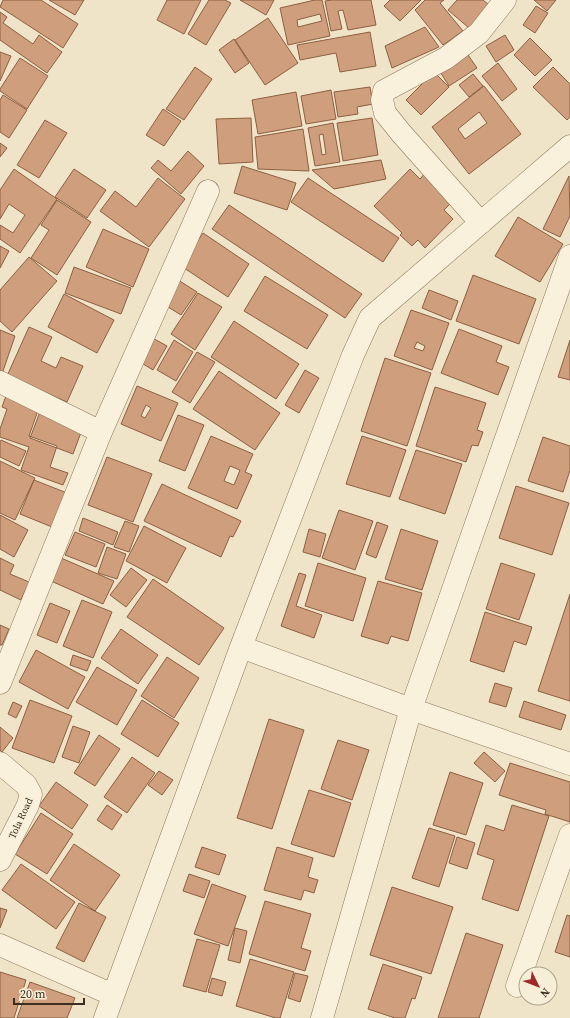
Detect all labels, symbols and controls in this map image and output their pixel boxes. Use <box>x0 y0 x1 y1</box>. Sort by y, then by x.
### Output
street label: Tola Road <box>5 795 36 841</box>
north arrow <box>518 966 558 1006</box>
scale bar <box>14 980 84 1006</box>
text: N <box>537 984 553 1001</box>
text: 20 m <box>20 986 46 1002</box>

